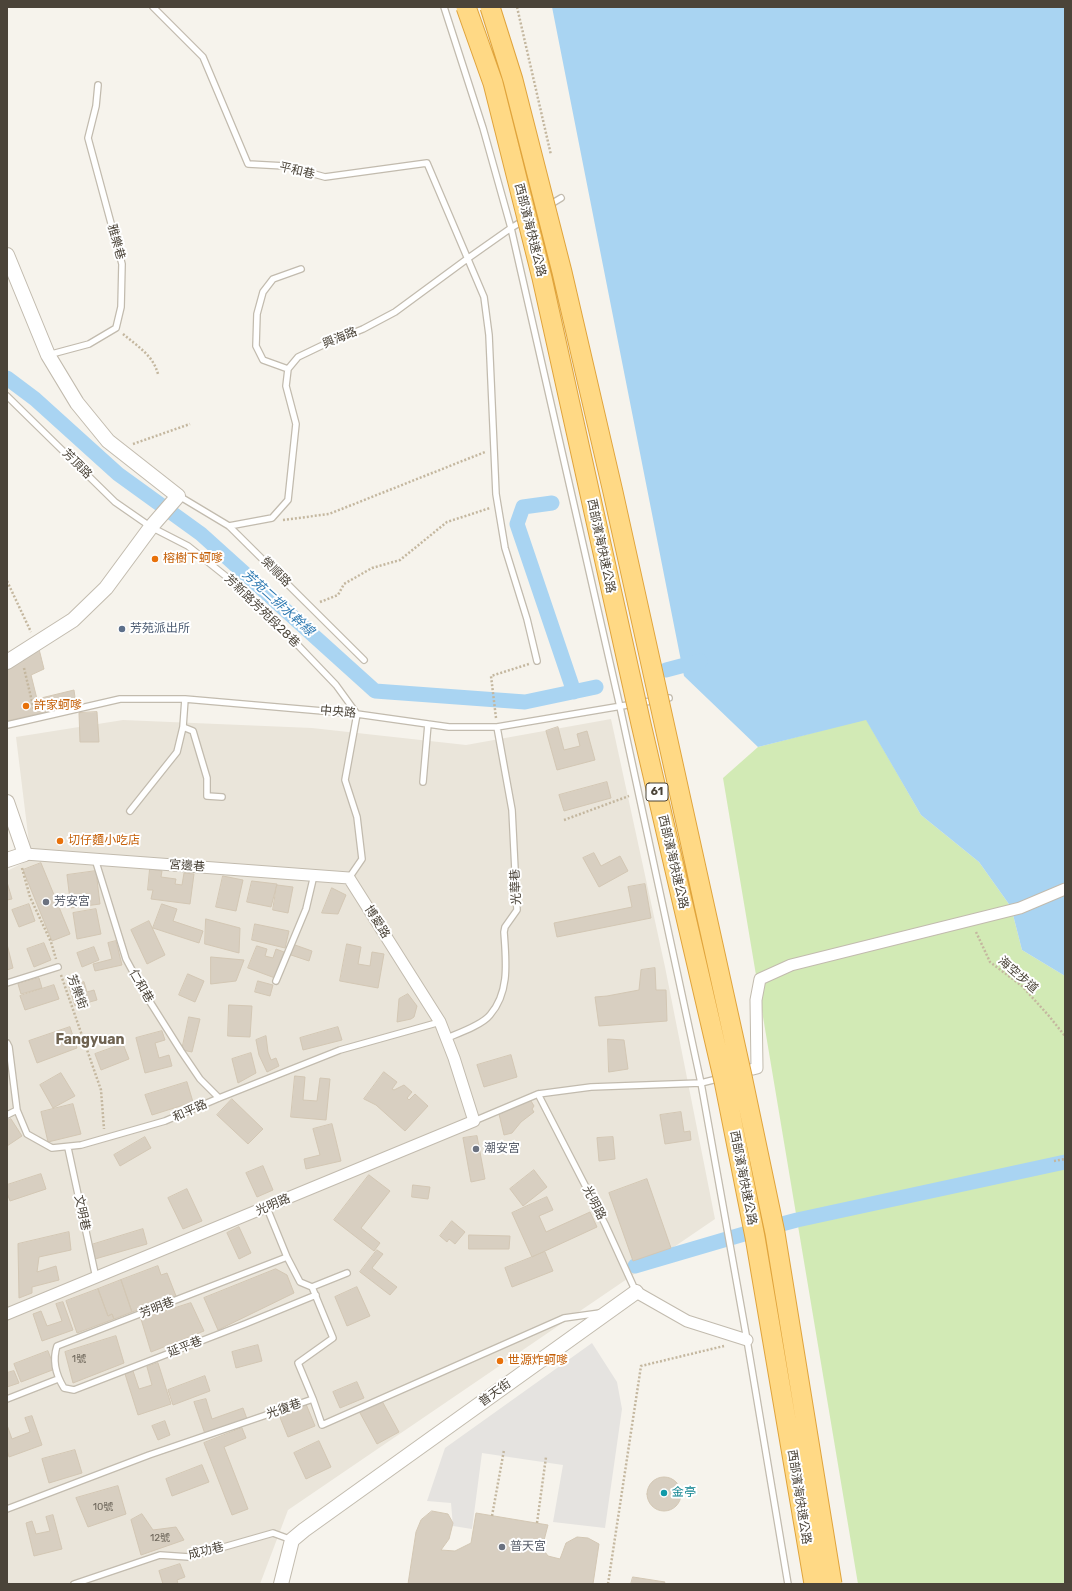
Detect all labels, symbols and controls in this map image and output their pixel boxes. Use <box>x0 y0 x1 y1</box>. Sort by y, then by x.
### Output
street label: 平和巷 <box>278 160 316 182</box>
street label: 西部濱海快速公路 <box>511 182 549 278</box>
street label: 雅樂巷 <box>104 223 128 261</box>
street label: 興海路 <box>321 325 359 351</box>
street label: 芳頂路 <box>59 446 95 482</box>
street label: 西部濱海快速公路 <box>584 498 618 594</box>
place label: 榕樹下蚵嗲 <box>163 552 223 566</box>
marker: 榕樹下蚵嗲 <box>150 554 160 564</box>
street label: 榮順路 <box>258 554 294 590</box>
water label: 芳苑二排水幹線 <box>239 567 317 639</box>
street label: 芳新路芳苑段28巷 <box>222 572 302 650</box>
place label: 芳苑派出所 <box>130 622 190 636</box>
marker: 芳苑派出所 <box>117 624 127 634</box>
place label: 許家蚵嗲 <box>34 699 82 713</box>
marker: 許家蚵嗲 <box>21 701 31 711</box>
street label: 中央路 <box>319 703 357 721</box>
road number: 61 <box>646 783 668 801</box>
street label: 西部濱海快速公路 <box>655 814 691 910</box>
place label: 切仔麵小吃店 <box>68 834 140 848</box>
marker: 切仔麵小吃店 <box>55 836 65 846</box>
street label: 宮邊巷 <box>169 858 205 874</box>
street label: 光華巷 <box>508 869 524 905</box>
place label: 芳安宮 <box>54 895 90 909</box>
marker: 芳安宮 <box>41 897 51 907</box>
street label: 博愛路 <box>361 903 393 941</box>
street label: 海空步道 <box>995 954 1041 996</box>
street label: 仁和巷 <box>126 967 156 1005</box>
street label: 芳樂街 <box>64 973 90 1011</box>
district label: Fangyuan <box>55 1032 125 1048</box>
street label: 和平路 <box>171 1097 209 1125</box>
street label: 西部濱海快速公路 <box>727 1130 759 1226</box>
place label: 潮安宮 <box>484 1142 520 1156</box>
marker: 潮安宮 <box>471 1144 481 1154</box>
street label: 光明路 <box>579 1184 609 1222</box>
street label: 光明路 <box>254 1191 292 1219</box>
street label: 文明巷 <box>71 1194 93 1232</box>
street label: 芳明巷 <box>138 1295 176 1321</box>
street label: 延平巷 <box>166 1334 204 1360</box>
house number: 1號 <box>72 1353 86 1365</box>
place label: 世源炸蚵嗲 <box>508 1354 568 1368</box>
marker: 世源炸蚵嗲 <box>495 1356 505 1366</box>
street label: 普天街 <box>476 1377 514 1409</box>
street label: 光復巷 <box>265 1396 303 1422</box>
street label: 西部濱海快速公路 <box>784 1448 814 1546</box>
place label: 金亭 <box>672 1486 696 1500</box>
marker: 金亭 <box>659 1488 669 1498</box>
house number: 10號 <box>93 1501 113 1513</box>
house number: 12號 <box>150 1532 170 1544</box>
street label: 成功巷 <box>187 1540 225 1562</box>
place label: 普天宮 <box>510 1540 546 1554</box>
marker: 普天宮 <box>497 1542 507 1552</box>

